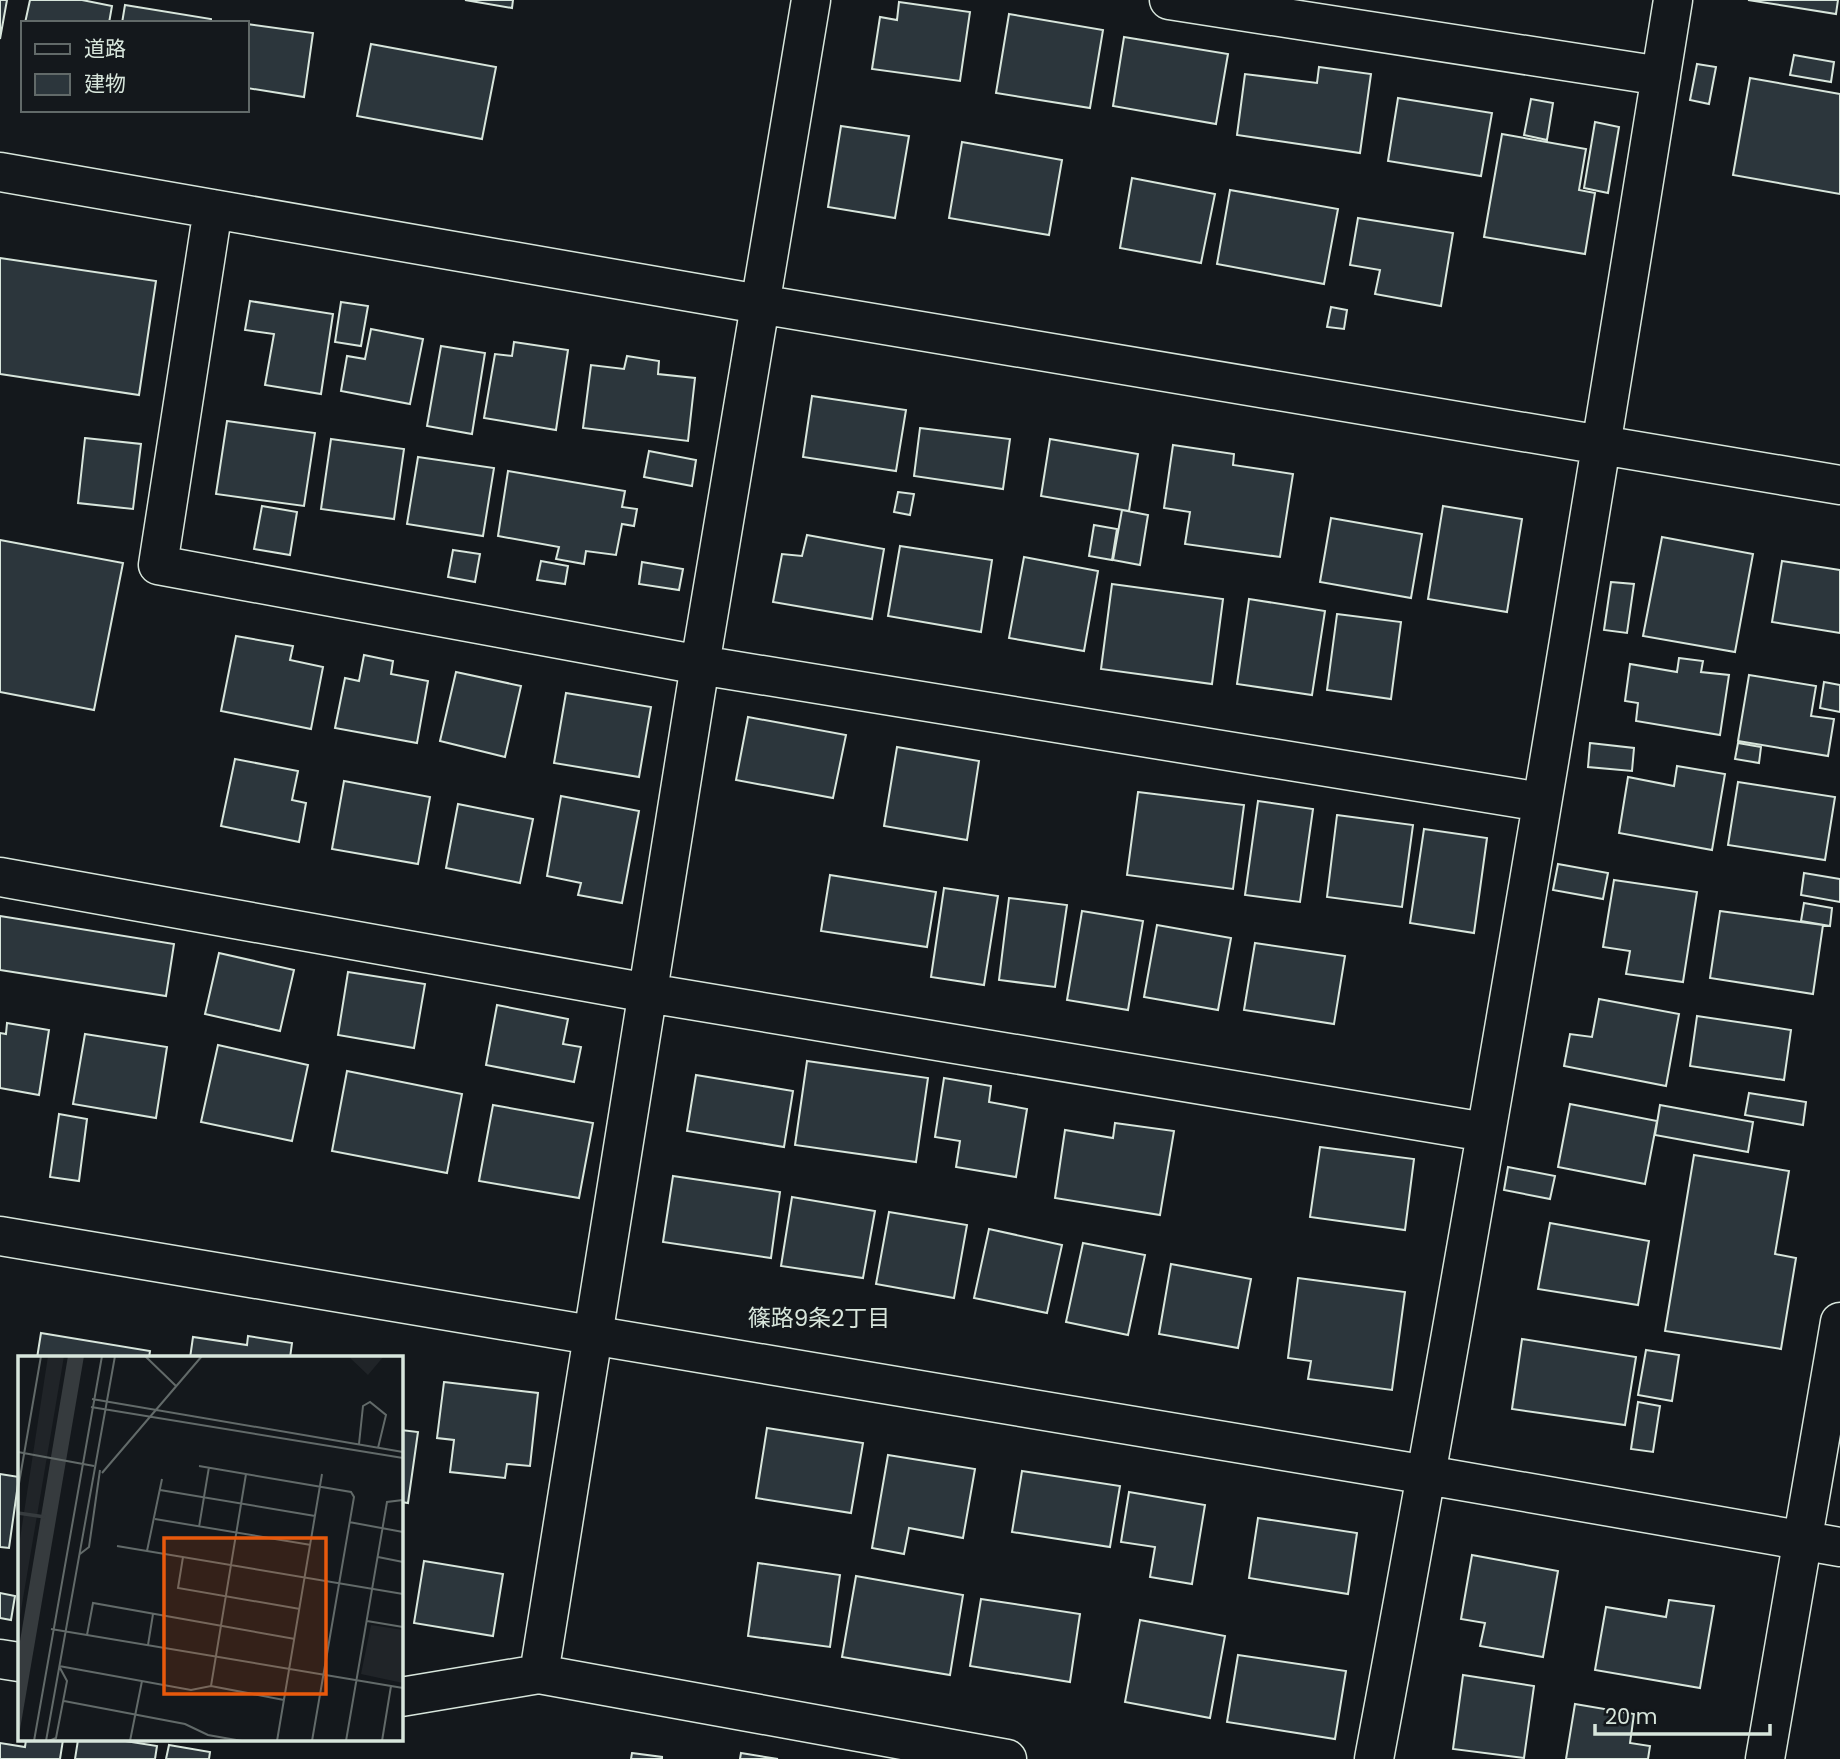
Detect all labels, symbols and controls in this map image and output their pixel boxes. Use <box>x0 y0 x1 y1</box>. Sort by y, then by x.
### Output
legend <box>21 21 248 112</box>
text: 道路 <box>84 34 126 63</box>
text: 建物 <box>84 69 126 98</box>
district label: 篠路9条2丁目 <box>748 1302 890 1334</box>
inset map <box>18 1356 402 1742</box>
scale bar <box>1595 1692 1770 1736</box>
text: 20 m <box>1605 1702 1658 1731</box>

